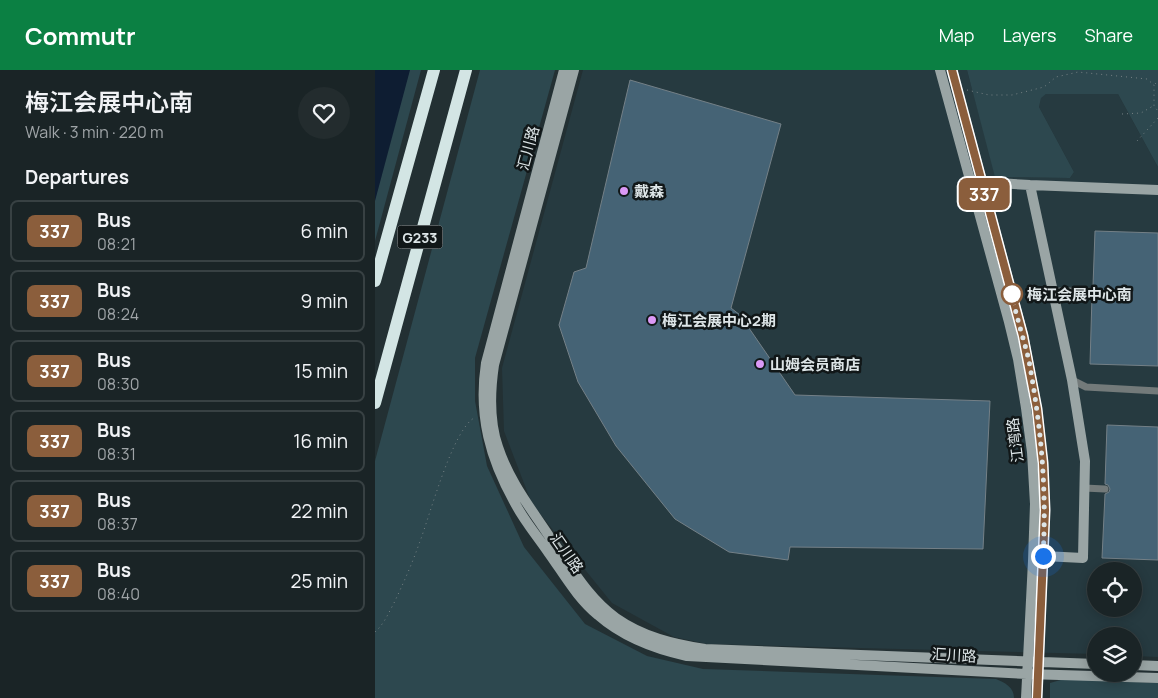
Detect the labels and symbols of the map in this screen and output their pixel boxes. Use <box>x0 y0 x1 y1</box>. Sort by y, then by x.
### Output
street label: 汇川路 <box>512 124 544 172</box>
line badge: 337 <box>955 178 1013 210</box>
place label: 戴森 <box>634 181 664 202</box>
marker: 戴森 <box>618 185 630 197</box>
road number: G233 <box>397 226 443 248</box>
marker: 梅江会展中心南 <box>1001 283 1023 305</box>
place label: 梅江会展中心南 <box>1027 284 1132 305</box>
place label: 梅江会展中心2期 <box>662 310 776 331</box>
marker: 梅江会展中心2期 <box>646 314 658 326</box>
place label: 山姆会员商店 <box>770 354 860 375</box>
marker: 山姆会员商店 <box>754 358 766 370</box>
street label: 江湾路 <box>1002 416 1028 464</box>
street label: 汇川路 <box>545 529 589 577</box>
your location <box>1031 544 1056 569</box>
street label: 汇川路 <box>931 643 977 667</box>

